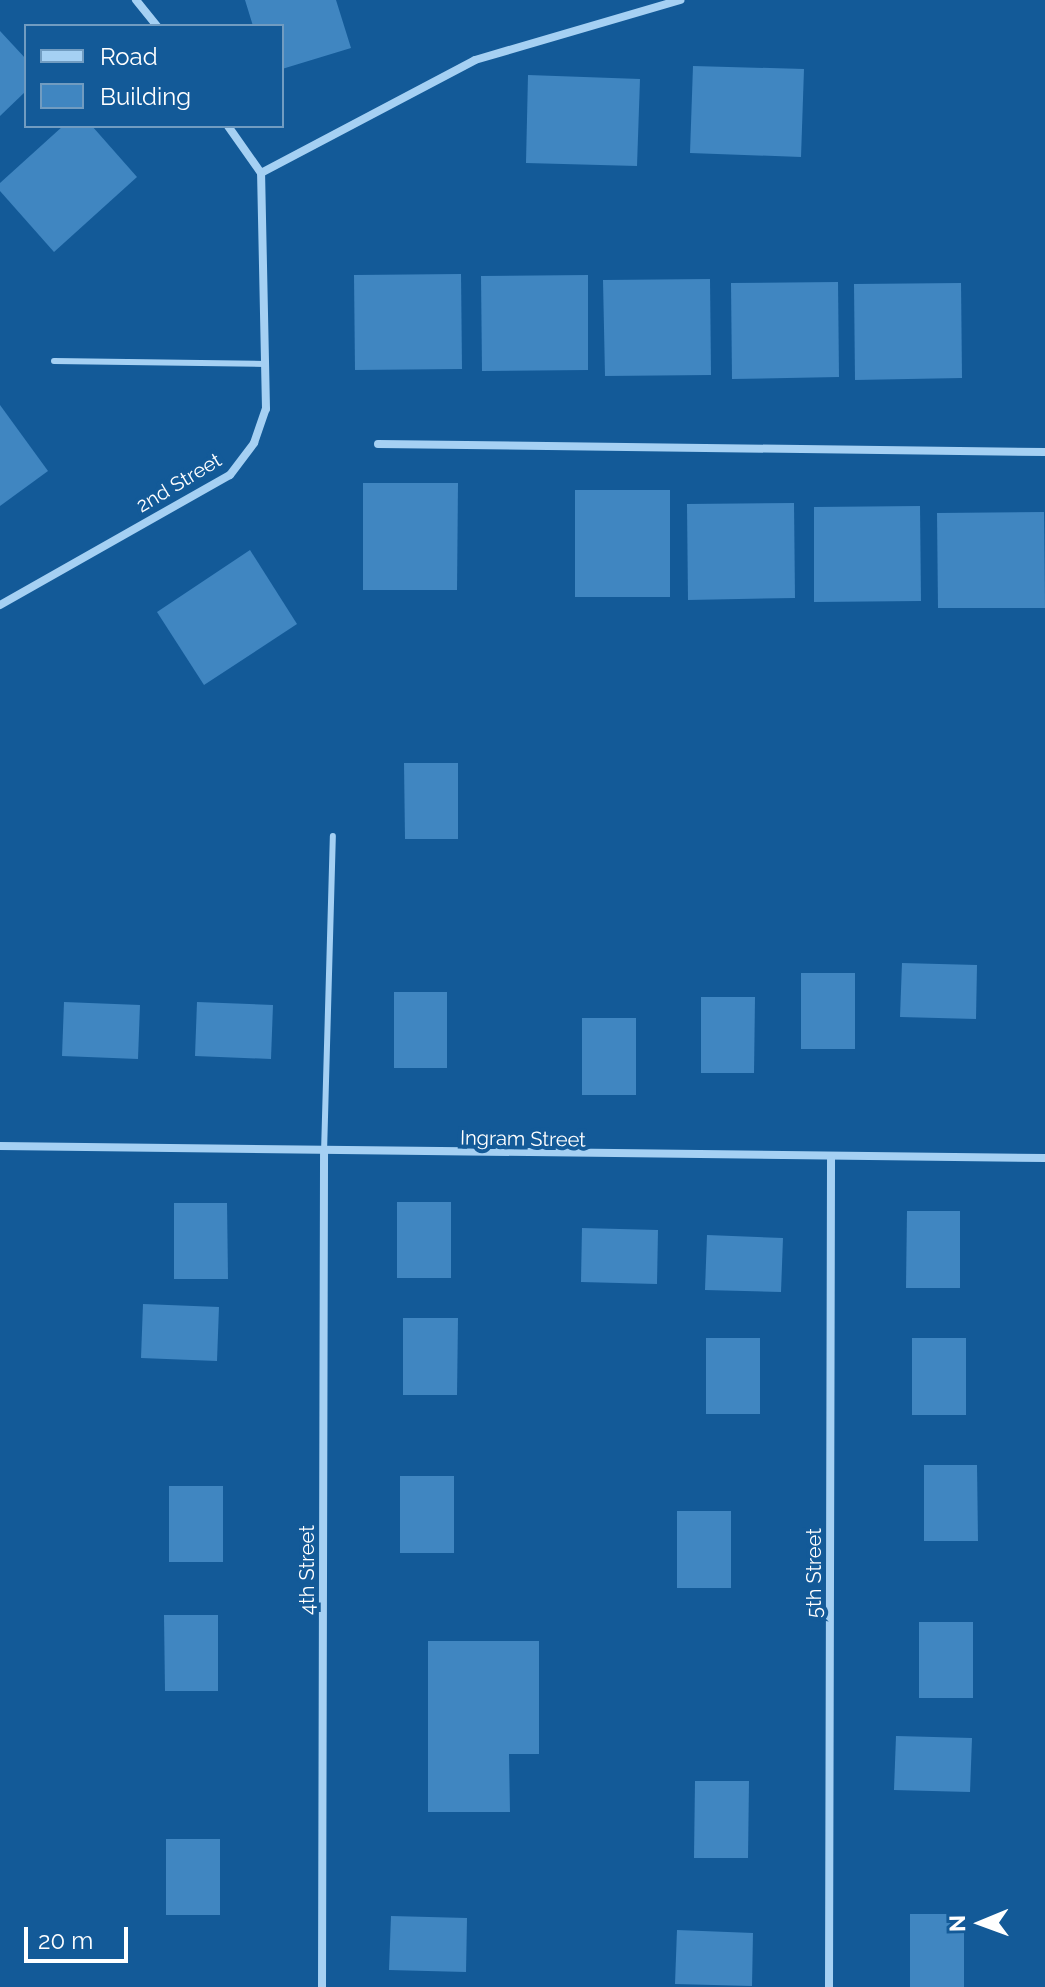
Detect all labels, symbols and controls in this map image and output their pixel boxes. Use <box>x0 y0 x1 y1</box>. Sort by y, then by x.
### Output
legend <box>24 24 284 128</box>
text: Road <box>100 42 158 71</box>
text: Building <box>100 82 191 111</box>
street label: 2nd Street <box>132 448 226 518</box>
street label: Ingram Street <box>460 1126 586 1152</box>
street label: 4th Street <box>295 1525 319 1615</box>
street label: 5th Street <box>802 1528 826 1618</box>
north arrow <box>941 1883 1021 1963</box>
scale bar <box>28 1911 132 1961</box>
text: N <box>944 1915 970 1932</box>
text: 20 m <box>38 1926 93 1955</box>

